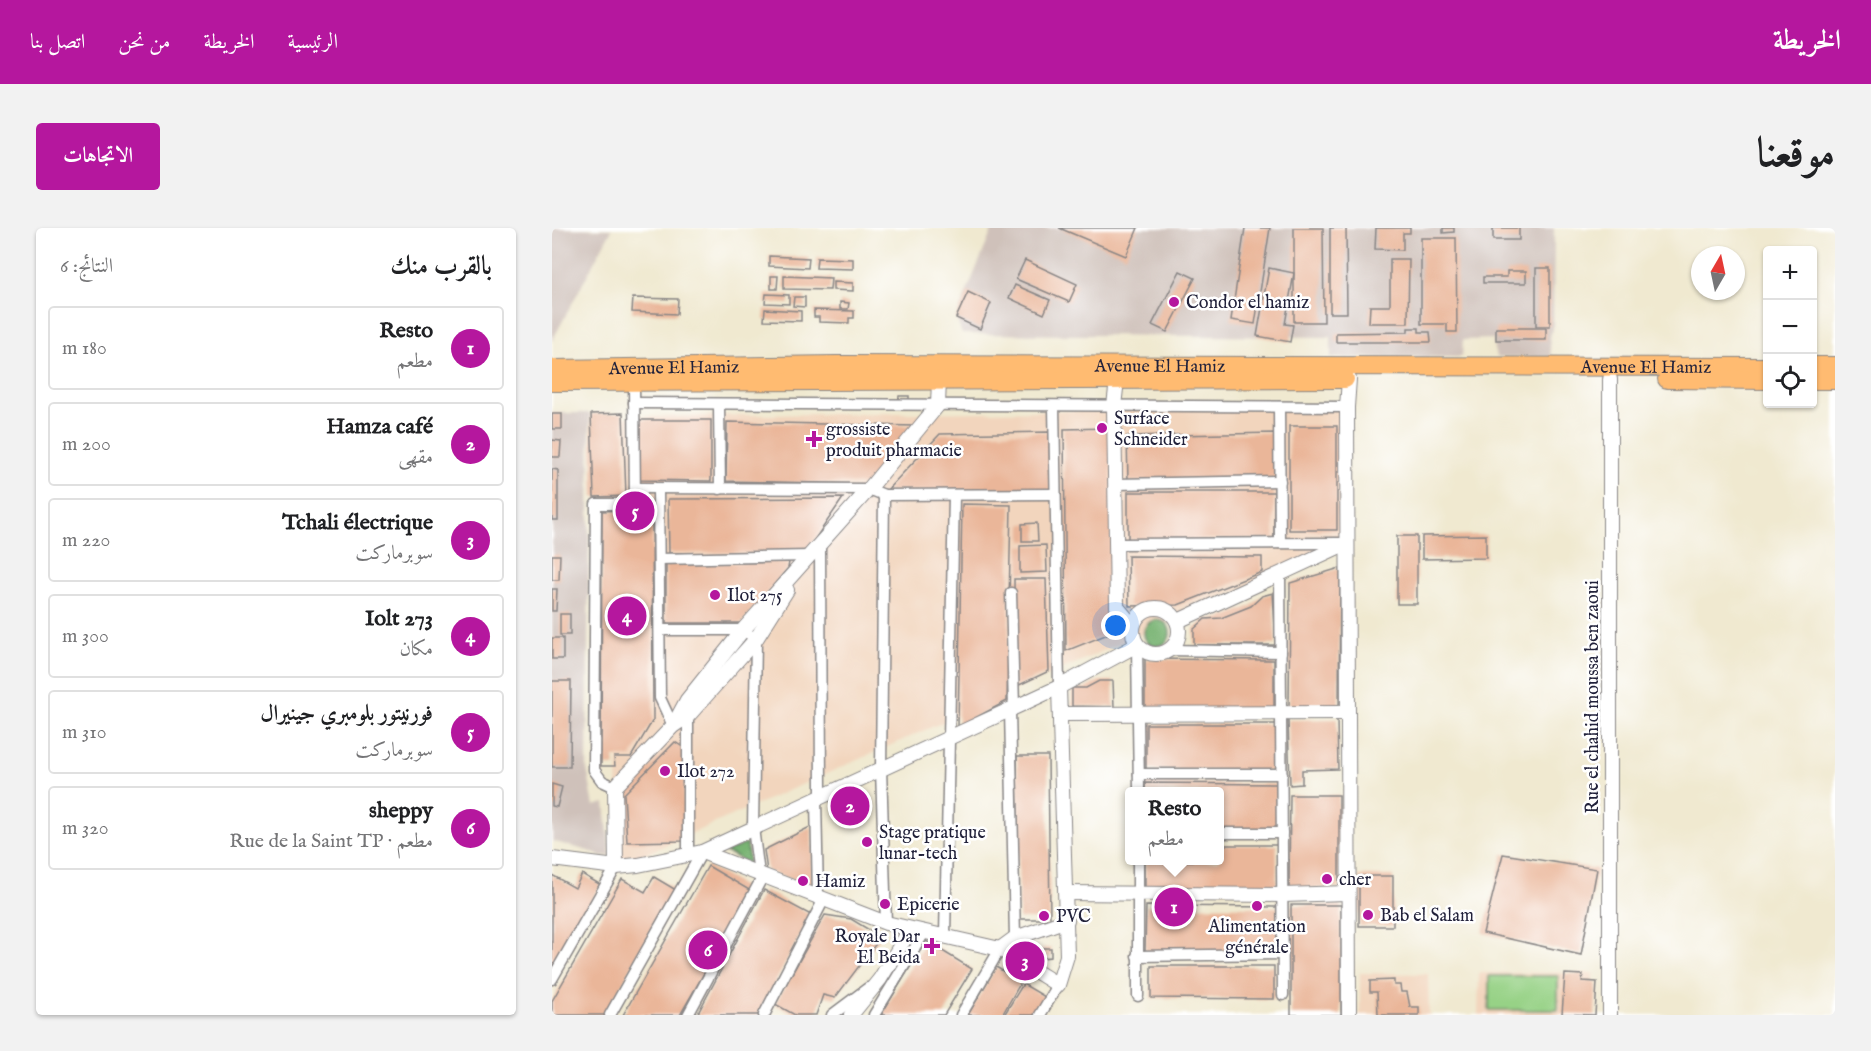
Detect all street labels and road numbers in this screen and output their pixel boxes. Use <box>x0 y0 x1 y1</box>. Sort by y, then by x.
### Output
street label: Avenue El Hamiz <box>608 356 739 381</box>
street label: Avenue El Hamiz <box>1094 356 1225 379</box>
street label: Avenue El Hamiz <box>1580 357 1711 380</box>
street label: Rue el chahid moussa ben zaoui <box>1582 580 1605 814</box>

